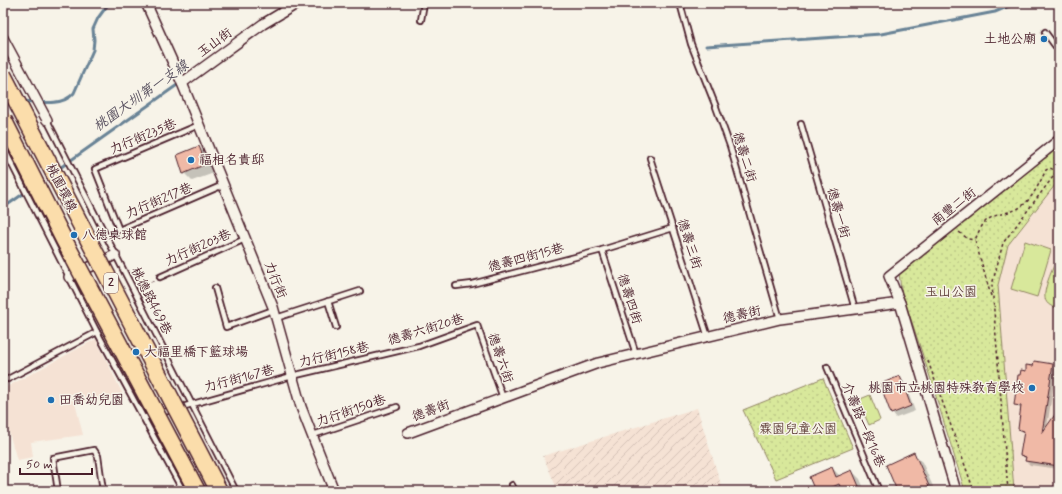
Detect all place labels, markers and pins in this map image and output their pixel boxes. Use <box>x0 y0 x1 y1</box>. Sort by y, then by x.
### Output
place label: 土地公廟 <box>984 31 1036 48</box>
marker: 土地公廟 <box>1039 34 1049 44</box>
place label: 福相名貴邸 <box>199 152 264 169</box>
marker: 福相名貴邸 <box>186 155 196 165</box>
place label: 八德桌球館 <box>82 227 147 244</box>
marker: 八德桌球館 <box>69 230 79 240</box>
place label: 大福里橋下籃球場 <box>144 344 248 361</box>
marker: 大福里橋下籃球場 <box>131 347 141 357</box>
place label: 桃園市立桃園特殊教育學校 <box>868 380 1024 397</box>
marker: 桃園市立桃園特殊教育學校 <box>1027 383 1037 393</box>
place label: 田喬幼兒園 <box>59 392 124 409</box>
marker: 田喬幼兒園 <box>46 395 56 405</box>

